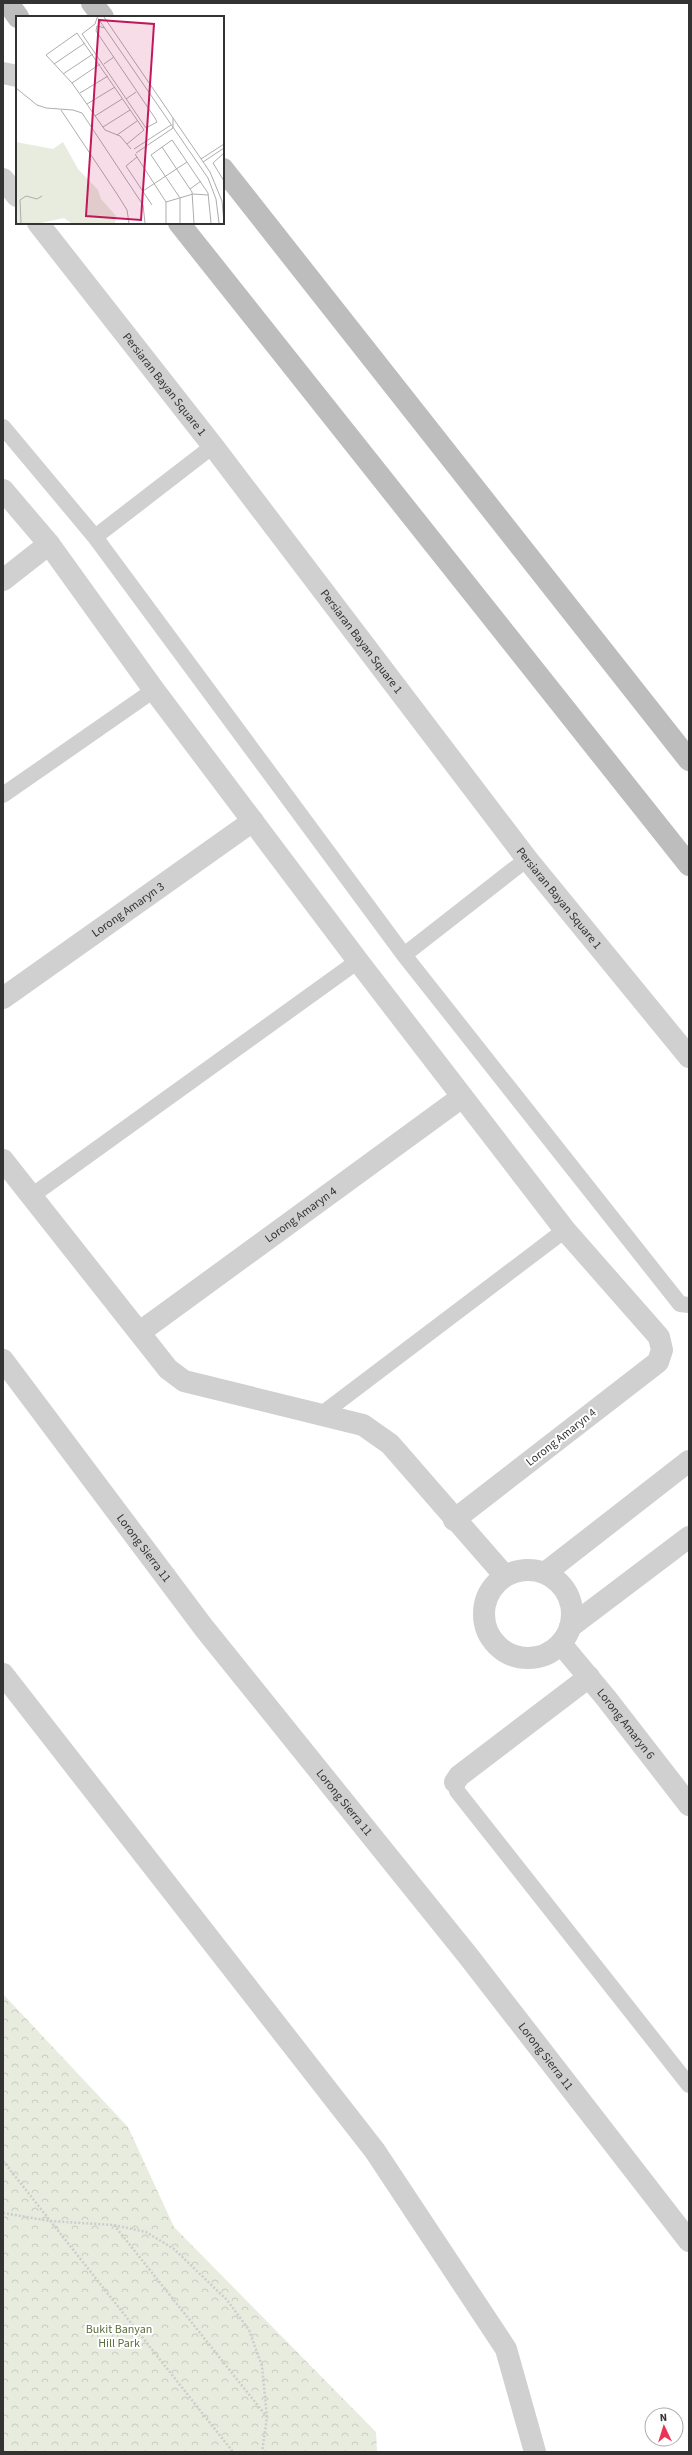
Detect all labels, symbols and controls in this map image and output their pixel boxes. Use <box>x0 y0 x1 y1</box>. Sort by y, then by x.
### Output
inset map <box>16 16 224 224</box>
street label: Persiaran Bayan Square 1 <box>118 329 210 440</box>
street label: Persiaran Bayan Square 1 <box>316 586 406 698</box>
street label: Persiaran Bayan Square 1 <box>512 844 606 953</box>
street label: Lorong Amaryn 3 <box>88 878 168 942</box>
street label: Lorong Amaryn 4 <box>262 1183 341 1247</box>
street label: Lorong Amaryn 4 <box>522 1404 600 1470</box>
street label: Lorong Sierra 11 <box>112 1511 175 1586</box>
street label: Lorong Amaryn 6 <box>593 1685 659 1763</box>
street label: Lorong Sierra 11 <box>312 1766 376 1840</box>
street label: Lorong Sierra 11 <box>514 2019 577 2094</box>
park label: Bukit Banyan Hill Park <box>86 2321 152 2352</box>
north arrow <box>644 2407 684 2447</box>
text: N <box>659 2410 668 2425</box>

